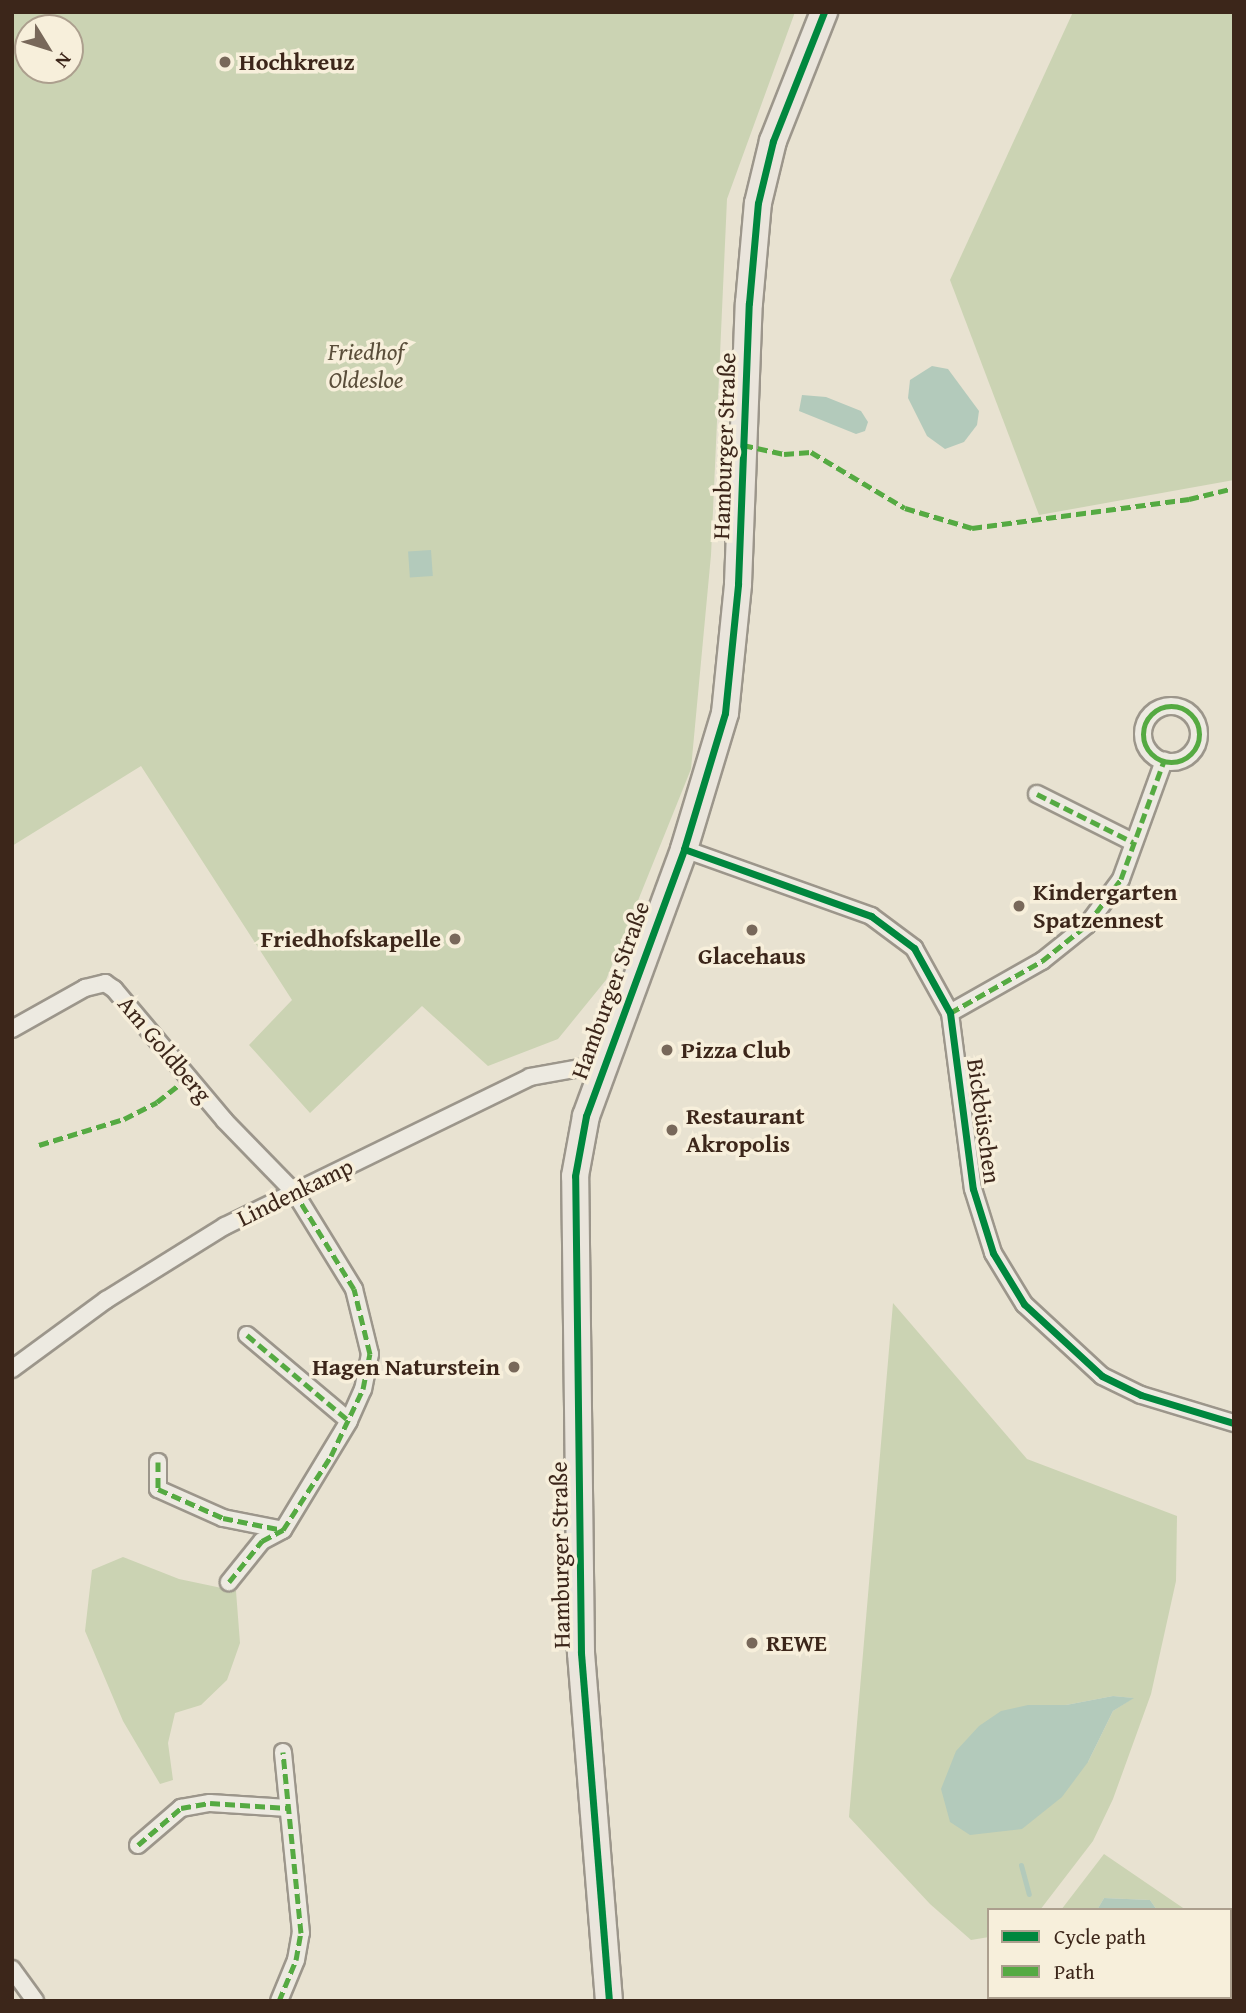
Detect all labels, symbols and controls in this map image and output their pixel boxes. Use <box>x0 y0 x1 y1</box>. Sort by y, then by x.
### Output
north arrow <box>14 14 84 84</box>
text: N <box>49 47 79 74</box>
place label: Hochkreuz <box>239 48 355 76</box>
marker: Hochkreuz <box>217 54 233 70</box>
park label: Friedhof Oldesloe <box>328 338 404 394</box>
street label: Hamburger Straße <box>706 352 742 540</box>
place label: Kindergarten Spatzennest <box>1033 878 1177 934</box>
street label: Hamburger Straße <box>564 897 656 1083</box>
marker: Kindergarten Spatzennest <box>1011 898 1027 914</box>
marker: Glacehaus <box>744 922 760 938</box>
place label: Friedhofskapelle <box>261 925 441 953</box>
marker: Friedhofskapelle <box>447 931 463 947</box>
place label: Glacehaus <box>698 942 806 970</box>
street label: Am Goldberg <box>112 990 218 1108</box>
place label: Pizza Club <box>681 1036 791 1064</box>
marker: Pizza Club <box>659 1042 675 1058</box>
street label: Bickbüschen <box>961 1056 1007 1186</box>
place label: Restaurant Akropolis <box>686 1102 804 1158</box>
marker: Restaurant Akropolis <box>664 1122 680 1138</box>
street label: Lindenkamp <box>232 1152 358 1232</box>
place label: Hagen Naturstein <box>312 1353 500 1381</box>
marker: Hagen Naturstein <box>506 1359 522 1375</box>
street label: Hamburger Straße <box>544 1461 576 1649</box>
place label: REWE <box>766 1629 827 1657</box>
marker: REWE <box>744 1635 760 1651</box>
legend <box>987 1908 1232 1999</box>
text: Cycle path <box>1054 1921 1146 1952</box>
text: Path <box>1054 1956 1094 1987</box>

